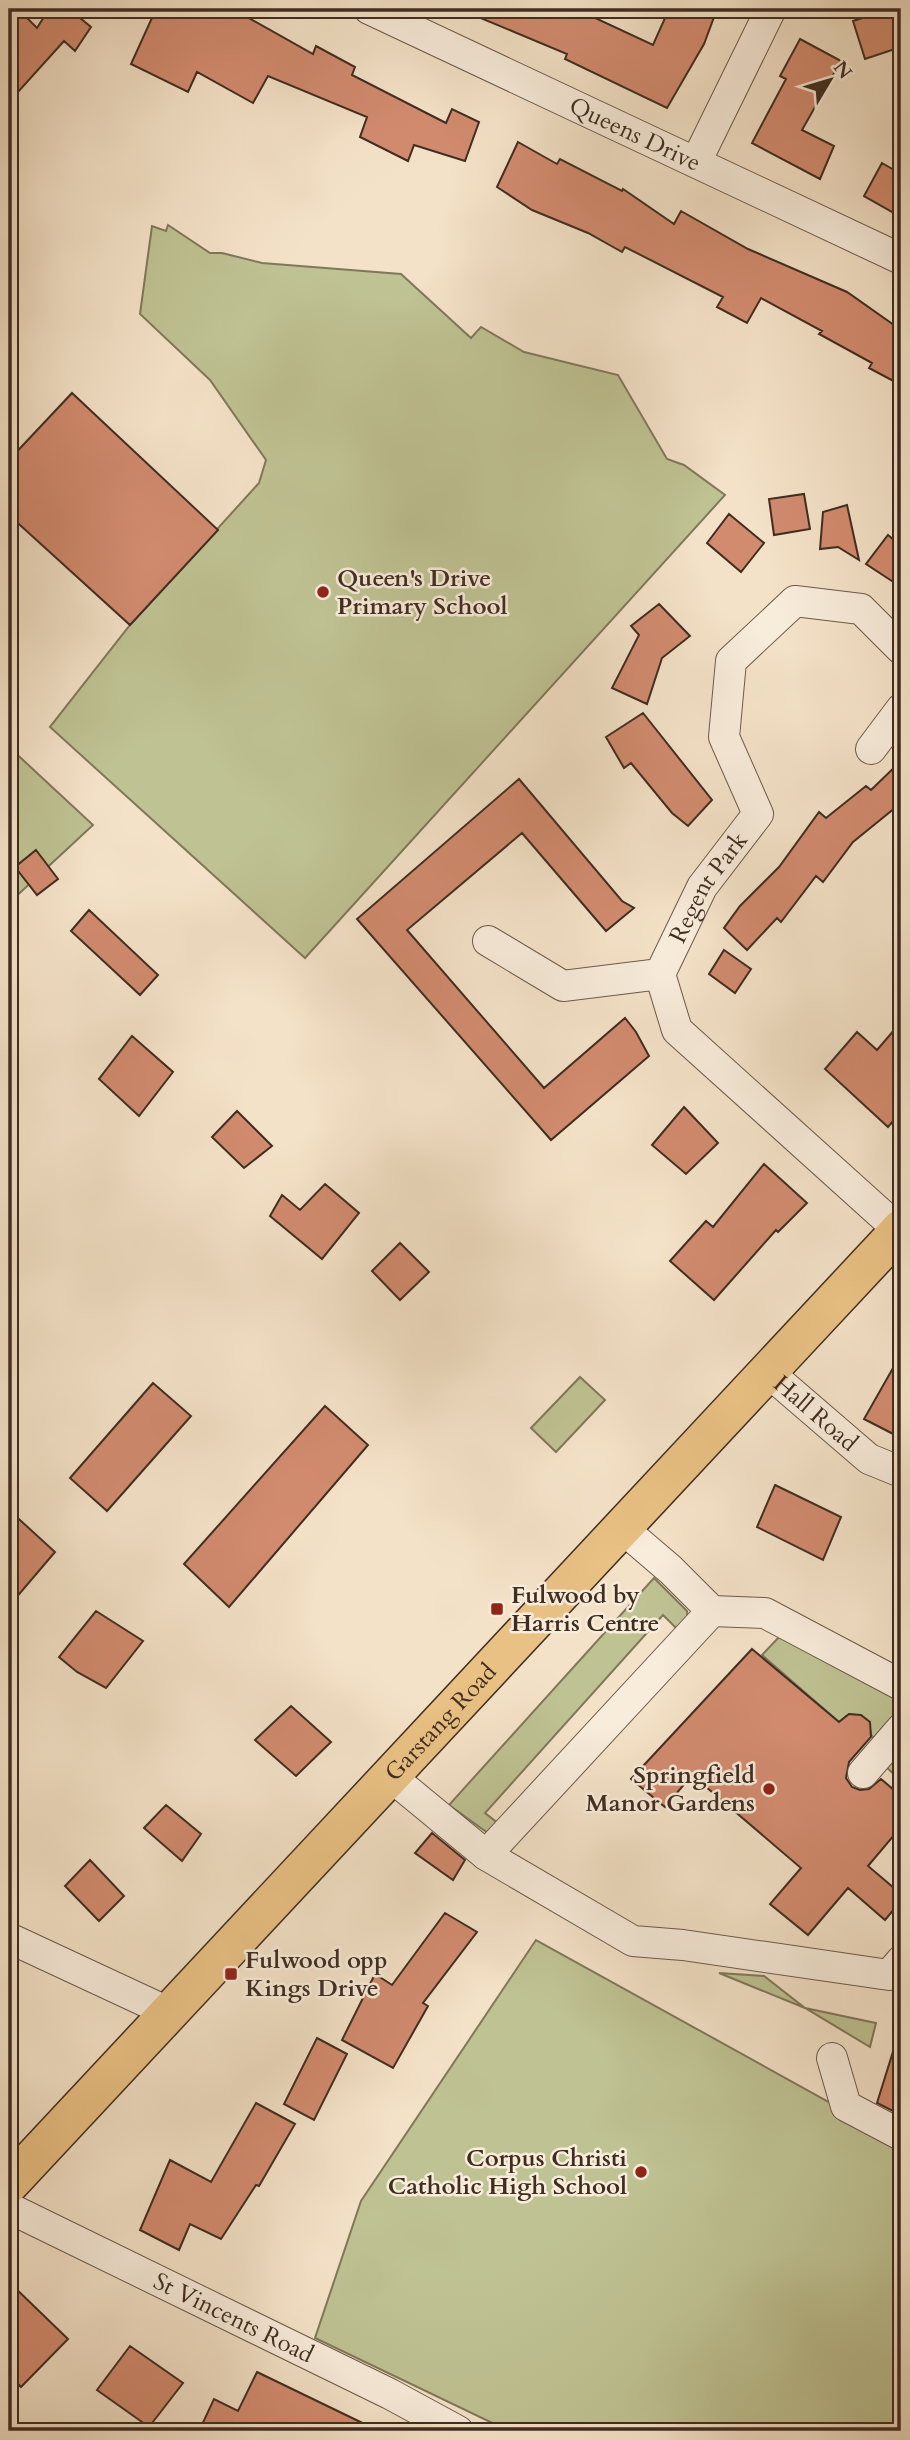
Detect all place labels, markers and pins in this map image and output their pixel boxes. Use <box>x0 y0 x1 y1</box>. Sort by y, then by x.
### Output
place label: Queen's Drive Primary School <box>337 562 508 623</box>
marker: Queen's Drive Primary School <box>315 584 331 600</box>
place label: Fulwood by Harris Centre <box>511 1579 659 1640</box>
marker: Fulwood by Harris Centre <box>489 1601 505 1617</box>
place label: Springfield Manor Gardens <box>586 1759 755 1820</box>
marker: Springfield Manor Gardens <box>761 1781 777 1797</box>
place label: Fulwood opp Kings Drive <box>245 1944 388 2005</box>
marker: Fulwood opp Kings Drive <box>223 1966 239 1982</box>
place label: Corpus Christi Catholic High School <box>388 2142 627 2203</box>
marker: Corpus Christi Catholic High School <box>633 2164 649 2180</box>

